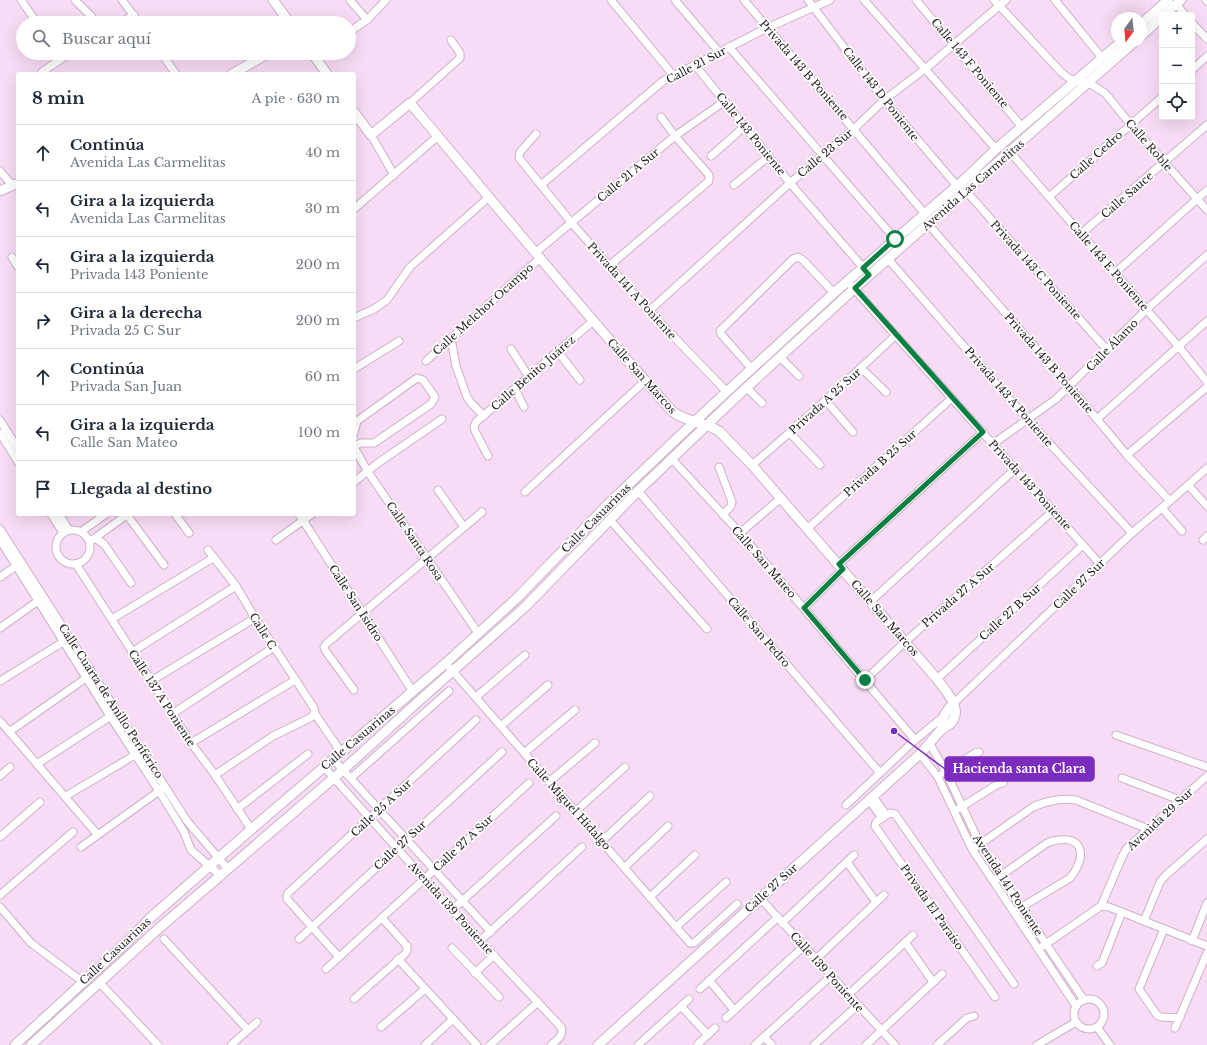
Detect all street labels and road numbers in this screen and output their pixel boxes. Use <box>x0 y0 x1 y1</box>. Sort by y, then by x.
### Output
street label: Calle 143 F Poniente <box>928 15 1012 111</box>
street label: Privada 143 B Poniente <box>756 17 852 123</box>
street label: Calle 21 Sur <box>664 43 729 87</box>
street label: Calle 143 D Poniente <box>840 44 922 144</box>
street label: Calle 143 Poniente <box>713 90 789 178</box>
street label: Calle Roble <box>1123 116 1175 174</box>
street label: Calle 23 Sur <box>794 125 856 180</box>
street label: Calle Cedro <box>1067 128 1125 182</box>
street label: Avenida Las Carmelitas <box>918 137 1027 234</box>
street label: Calle 21 A Sur <box>594 144 663 205</box>
street label: Calle Sauce <box>1098 169 1156 221</box>
street label: Privada 143 C Poniente <box>988 217 1084 323</box>
street label: Calle 143 E Poniente <box>1066 218 1152 314</box>
street label: Privada 141 A Poniente <box>585 239 679 343</box>
street label: Calle Melchor Ocampo <box>430 260 536 358</box>
street label: Privada 143 B Poniente <box>1001 310 1097 416</box>
street label: Calle Álamo <box>1083 316 1141 374</box>
street label: Calle Benito Juárez <box>488 333 578 413</box>
street label: Calle San Marcos <box>604 335 680 417</box>
street label: Privada 143 A Poniente <box>962 344 1056 450</box>
street label: Privada A 25 Sur <box>786 364 865 437</box>
street label: Privada B 25 Sur <box>841 426 920 499</box>
street label: Privada 143 Poniente <box>986 437 1074 533</box>
street label: Calle Casuarinas <box>558 480 634 556</box>
street label: Calle Santa Rosa <box>383 499 447 584</box>
street label: Calle San Mateo <box>729 523 799 601</box>
street label: Calle 27 Sur <box>1050 555 1108 612</box>
street label: Privada 27 A Sur <box>919 559 998 630</box>
street label: Calle San Isidro <box>326 562 386 644</box>
street label: Calle San Marcos <box>848 577 922 659</box>
street label: Calle 27 B Sur <box>976 580 1044 643</box>
street label: Calle San Pedro <box>725 594 793 670</box>
street label: Calle C <box>246 610 280 652</box>
street label: Calle Cuarta de Anillo Periférico <box>56 621 166 781</box>
street label: Calle 137 A Poniente <box>125 647 199 749</box>
street label: Calle Casuarinas <box>318 703 398 773</box>
street label: Calle Miguel Hidalgo <box>524 755 614 853</box>
street label: Calle 25 A Sur <box>348 776 415 840</box>
street label: Avenida 29 Sur <box>1123 784 1196 854</box>
street label: Calle 27 A Sur <box>430 811 497 875</box>
street label: Calle 27 Sur <box>371 817 430 873</box>
street label: Avenida 141 Poniente <box>969 831 1046 938</box>
street label: Avenida 139 Poniente <box>405 858 497 957</box>
street label: Calle 27 Sur <box>742 860 801 916</box>
street label: Privada El Paraíso <box>897 862 967 952</box>
street label: Calle Casuarinas <box>76 914 154 988</box>
street label: Calle 139 Poniente <box>787 929 867 1015</box>

